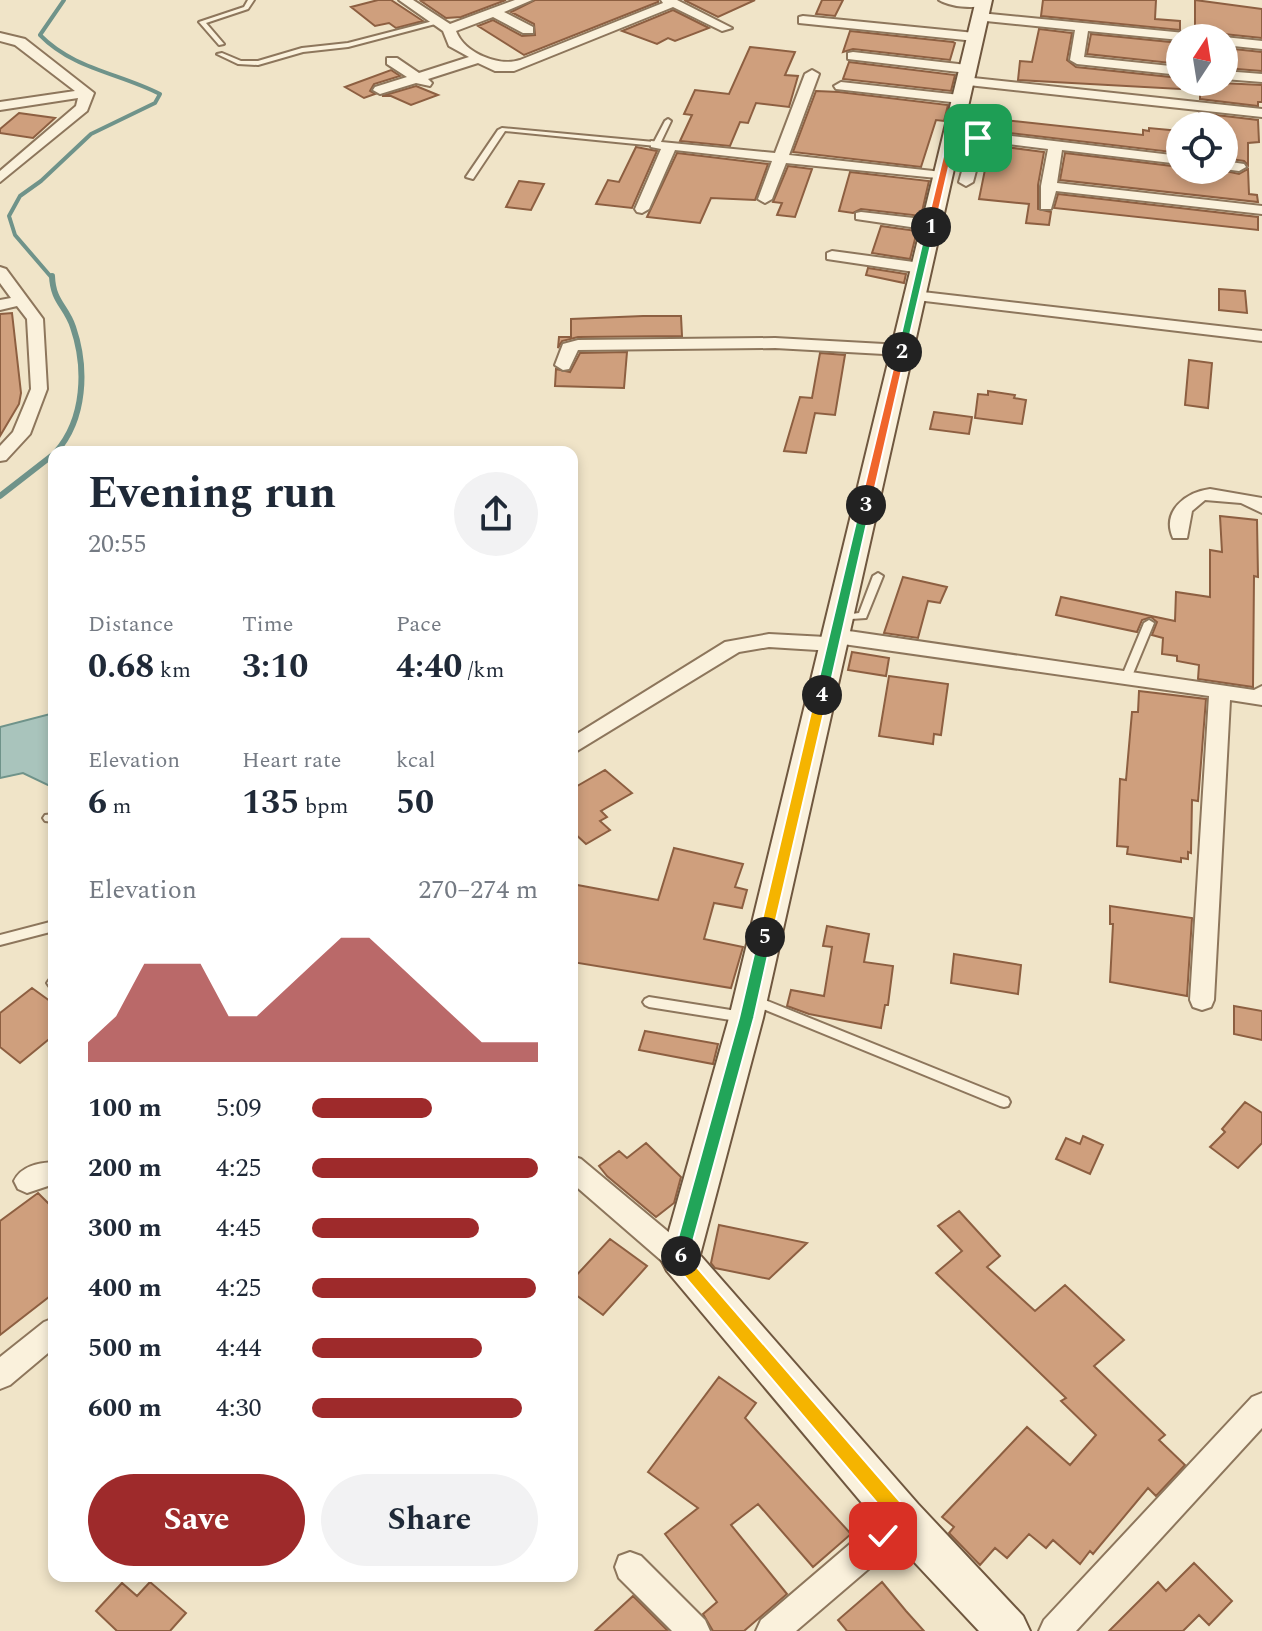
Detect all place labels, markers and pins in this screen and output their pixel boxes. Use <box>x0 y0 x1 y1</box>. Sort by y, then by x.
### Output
pin <box>944 104 1012 172</box>
pin: 1 <box>911 207 951 247</box>
pin: 2 <box>882 332 922 372</box>
pin: 3 <box>846 485 886 525</box>
pin: 4 <box>802 675 842 715</box>
pin: 5 <box>745 917 785 957</box>
pin: 6 <box>661 1236 701 1276</box>
pin <box>849 1502 917 1570</box>

